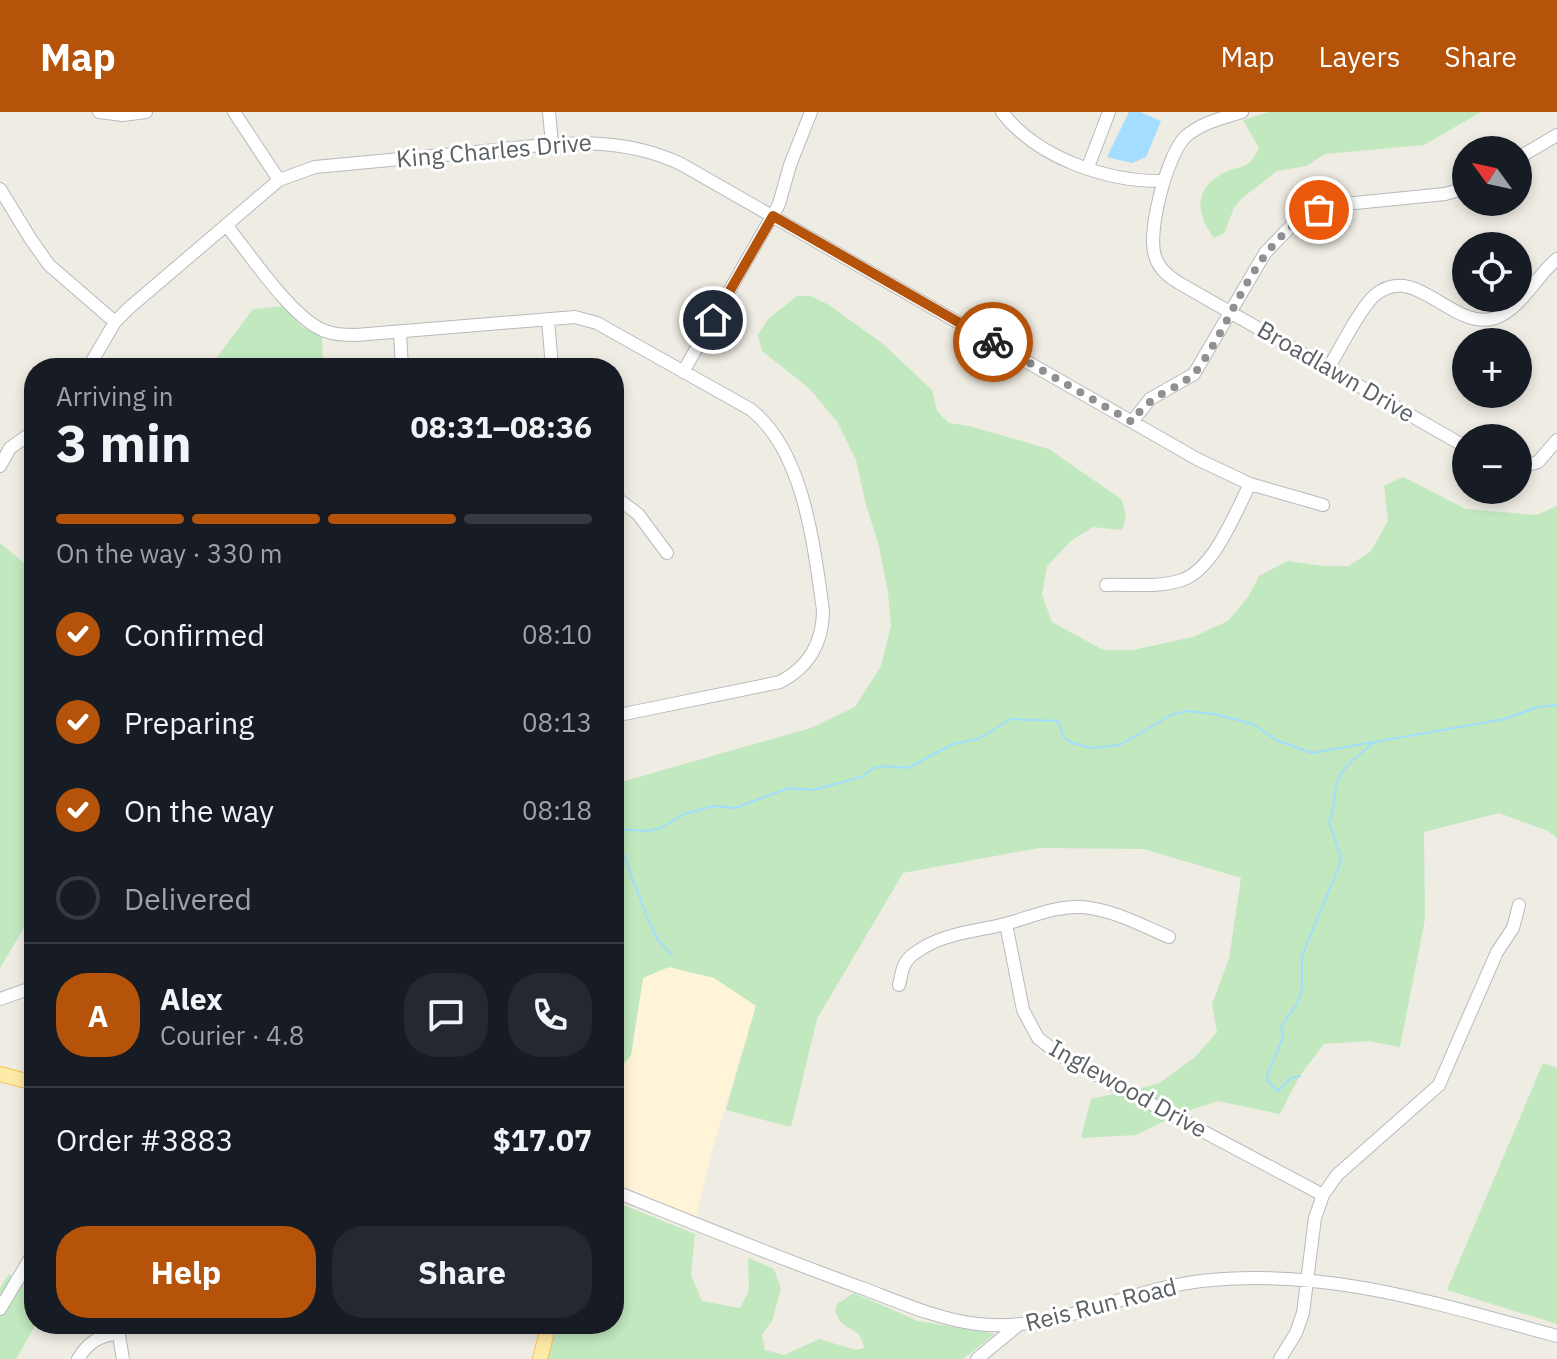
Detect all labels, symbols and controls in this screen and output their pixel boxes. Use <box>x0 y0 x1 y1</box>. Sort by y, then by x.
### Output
text: Map <box>40 32 116 81</box>
text: Map <box>1220 38 1274 75</box>
text: Layers <box>1318 38 1400 75</box>
text: Share <box>1444 38 1517 75</box>
street label: King Charles Drive <box>395 126 593 174</box>
north arrow <box>1452 136 1532 216</box>
map controls <box>1452 136 1532 504</box>
pin <box>1285 176 1353 244</box>
icon: bag <box>1297 188 1341 232</box>
button: locate <box>1452 232 1532 312</box>
pin <box>679 286 747 354</box>
icon: home <box>691 298 735 342</box>
courier <box>953 302 1033 382</box>
street label: Broadlawn Drive <box>1252 313 1421 429</box>
icon: bike <box>971 320 1015 364</box>
button: + <box>1452 328 1532 408</box>
text: Arriving in <box>56 379 173 413</box>
text: 08:31–08:36 <box>411 407 592 446</box>
text: 3 min <box>56 409 192 476</box>
button: − <box>1452 424 1532 504</box>
text: On the way · 330 m <box>56 536 282 570</box>
icon: check <box>56 612 100 656</box>
text: Confirmed <box>124 615 265 654</box>
text: 08:10 <box>522 617 592 651</box>
icon: check <box>56 700 100 744</box>
text: Preparing <box>124 703 254 742</box>
text: 08:13 <box>522 705 592 739</box>
icon: check <box>56 788 100 832</box>
text: On the way <box>124 791 274 830</box>
text: 08:18 <box>522 793 592 827</box>
text: Delivered <box>124 879 252 918</box>
button: chat <box>404 973 488 1057</box>
button: phone <box>508 973 592 1057</box>
text: Alex <box>160 979 223 1018</box>
text: A <box>88 996 108 1035</box>
text: Courier · 4.8 <box>160 1018 304 1052</box>
street label: Inglewood Drive <box>1044 1031 1213 1145</box>
text: Order #3883 <box>56 1120 233 1159</box>
text: $17.07 <box>493 1120 592 1159</box>
button: Help <box>56 1226 316 1318</box>
button: Share <box>332 1226 592 1318</box>
street label: Reis Run Road <box>1022 1270 1180 1338</box>

